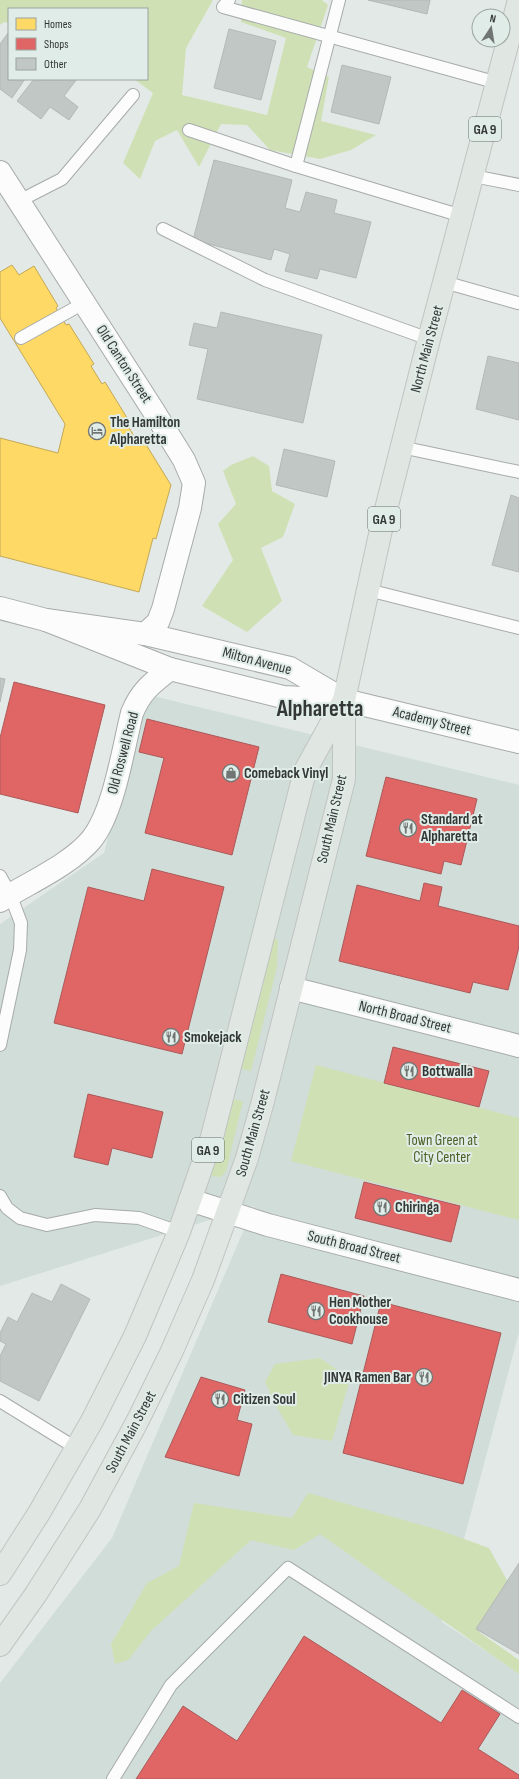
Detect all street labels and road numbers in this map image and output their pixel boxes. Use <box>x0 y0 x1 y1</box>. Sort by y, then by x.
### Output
road number: GA 9 <box>469 117 501 141</box>
street label: North Main Street <box>406 303 448 395</box>
street label: Old Canton Street <box>92 321 157 407</box>
road number: GA 9 <box>368 507 400 531</box>
street label: Milton Avenue <box>220 643 294 679</box>
street label: Academy Street <box>390 702 473 740</box>
street label: Old Roswell Road <box>103 710 143 796</box>
street label: South Main Street <box>313 772 351 865</box>
street label: North Broad Street <box>357 996 454 1038</box>
street label: South Main Street <box>231 1087 275 1179</box>
road number: GA 9 <box>192 1138 224 1162</box>
street label: South Broad Street <box>305 1226 403 1268</box>
street label: South Main Street <box>101 1387 161 1476</box>

